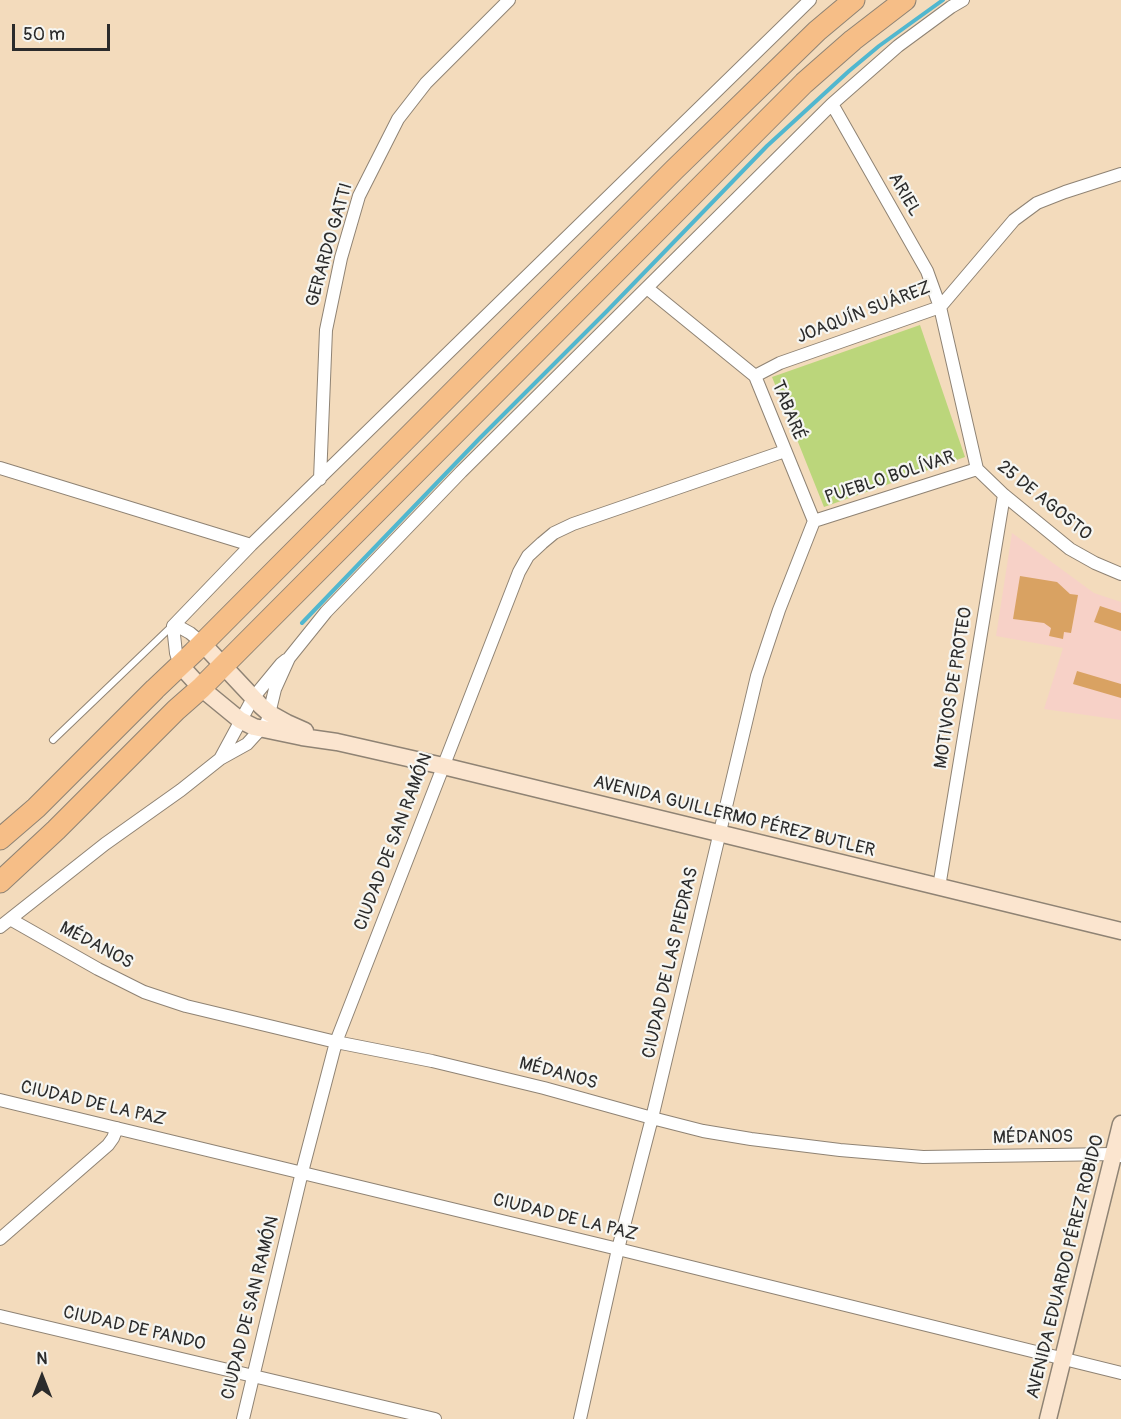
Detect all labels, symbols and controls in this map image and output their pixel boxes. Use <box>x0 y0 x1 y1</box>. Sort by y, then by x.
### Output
scale bar <box>15 12 112 50</box>
text: 50 m <box>23 23 65 46</box>
street label: ARIEL <box>883 169 925 221</box>
street label: GERARDO GATTI <box>302 181 358 309</box>
street label: JOAQUÍN SUÁREZ <box>794 277 934 349</box>
street label: TABARÉ <box>766 378 810 444</box>
street label: PUEBLO BOLÍVAR <box>822 447 958 509</box>
street label: 25 DE AGOSTO <box>992 456 1096 546</box>
street label: MOTIVOS DE PROTEO <box>931 606 977 770</box>
street label: CIUDAD DE SAN RAMÓN <box>350 750 438 934</box>
street label: AVENIDA GUILLERMO PÉREZ BUTLER <box>591 772 877 862</box>
street label: CIUDAD DE LAS PIEDRAS <box>639 865 703 1061</box>
street label: MÉDANOS <box>56 918 136 974</box>
street label: MÉDANOS <box>517 1053 599 1095</box>
street label: CIUDAD DE LA PAZ <box>18 1077 168 1131</box>
street label: MÉDANOS <box>993 1127 1073 1149</box>
street label: AVENIDA EDUARDO PÉREZ ROBIDO <box>1023 1133 1109 1401</box>
street label: CIUDAD DE LA PAZ <box>490 1190 640 1246</box>
street label: CIUDAD DE SAN RAMÓN <box>218 1214 284 1402</box>
street label: CIUDAD DE PANDO <box>61 1302 207 1356</box>
north arrow <box>12 1347 72 1407</box>
text: N <box>37 1349 47 1369</box>

